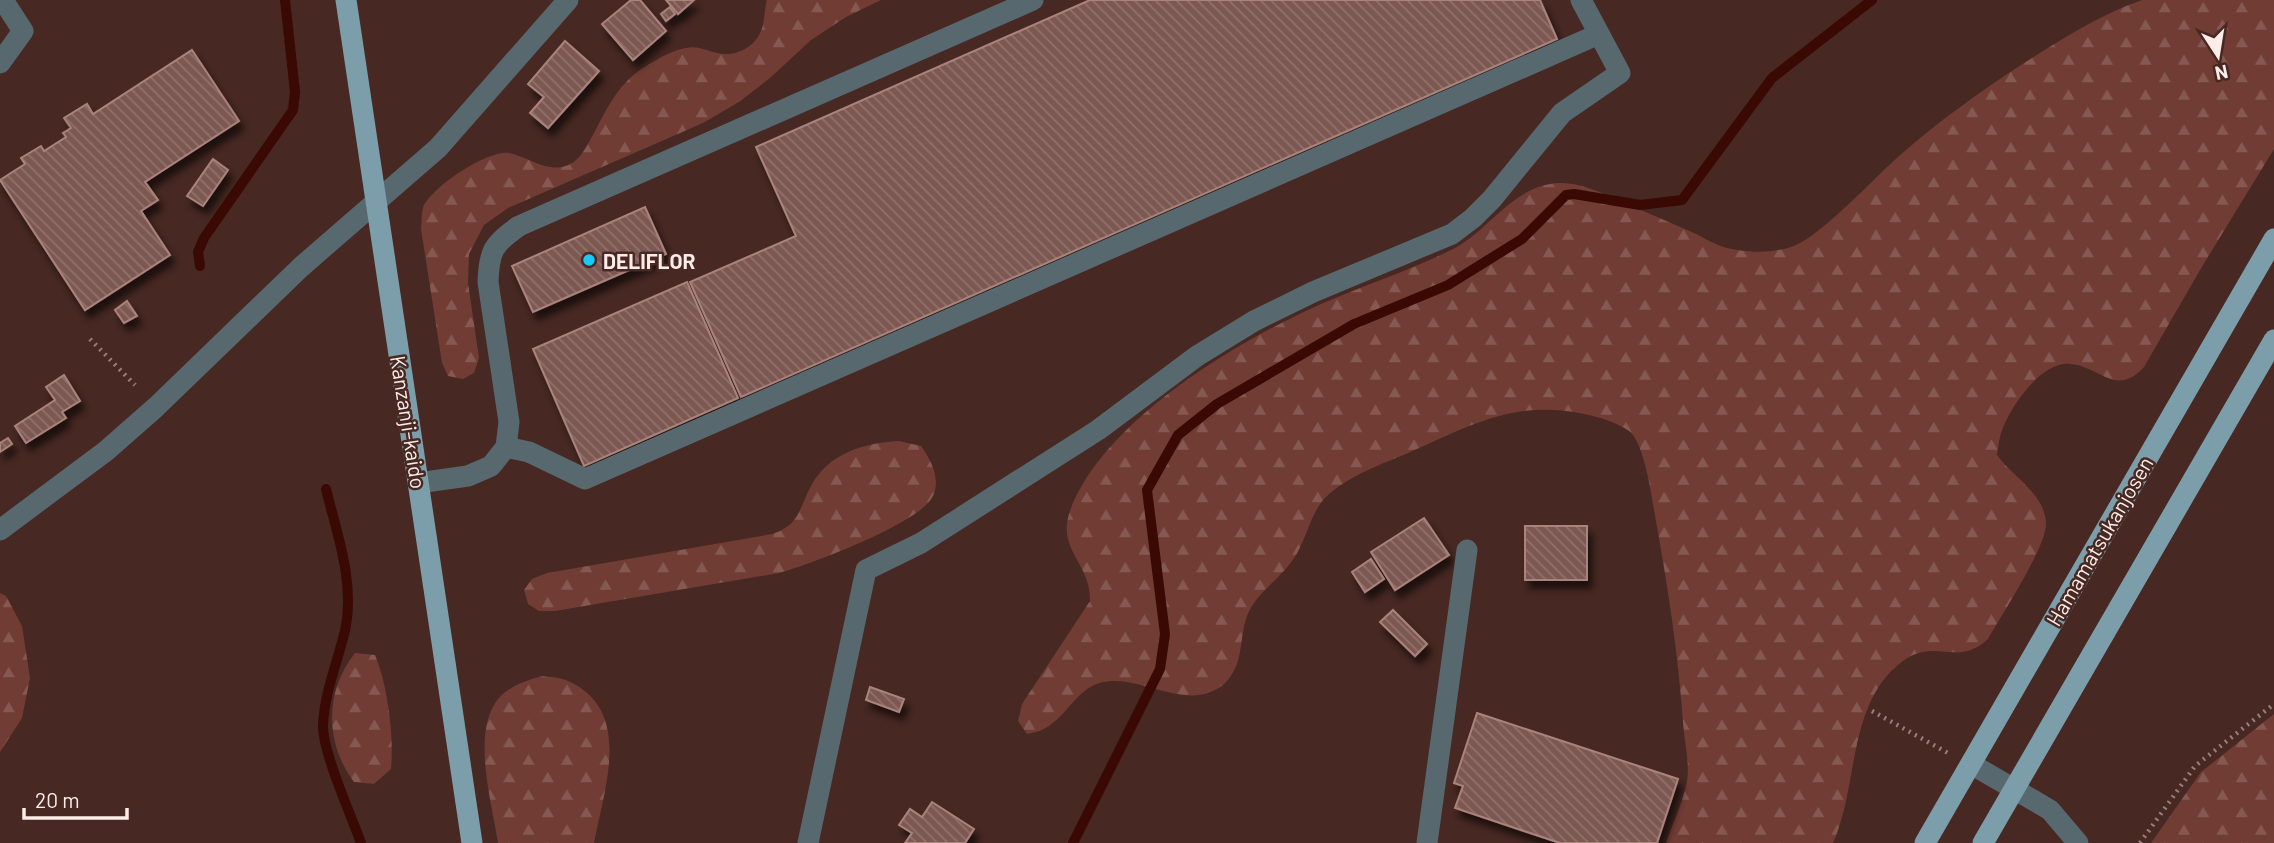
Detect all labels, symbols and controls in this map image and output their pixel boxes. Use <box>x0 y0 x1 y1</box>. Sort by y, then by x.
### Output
north arrow <box>2183 21 2253 91</box>
text: N <box>2213 61 2230 86</box>
place label: DELIFLOR <box>603 248 695 273</box>
marker: DELIFLOR <box>581 252 597 268</box>
street label: Kanzanji-kaido <box>386 354 432 490</box>
street label: Hamamatsukanjosen <box>2040 452 2158 630</box>
scale bar <box>24 776 128 820</box>
text: 20 m <box>35 787 80 812</box>

